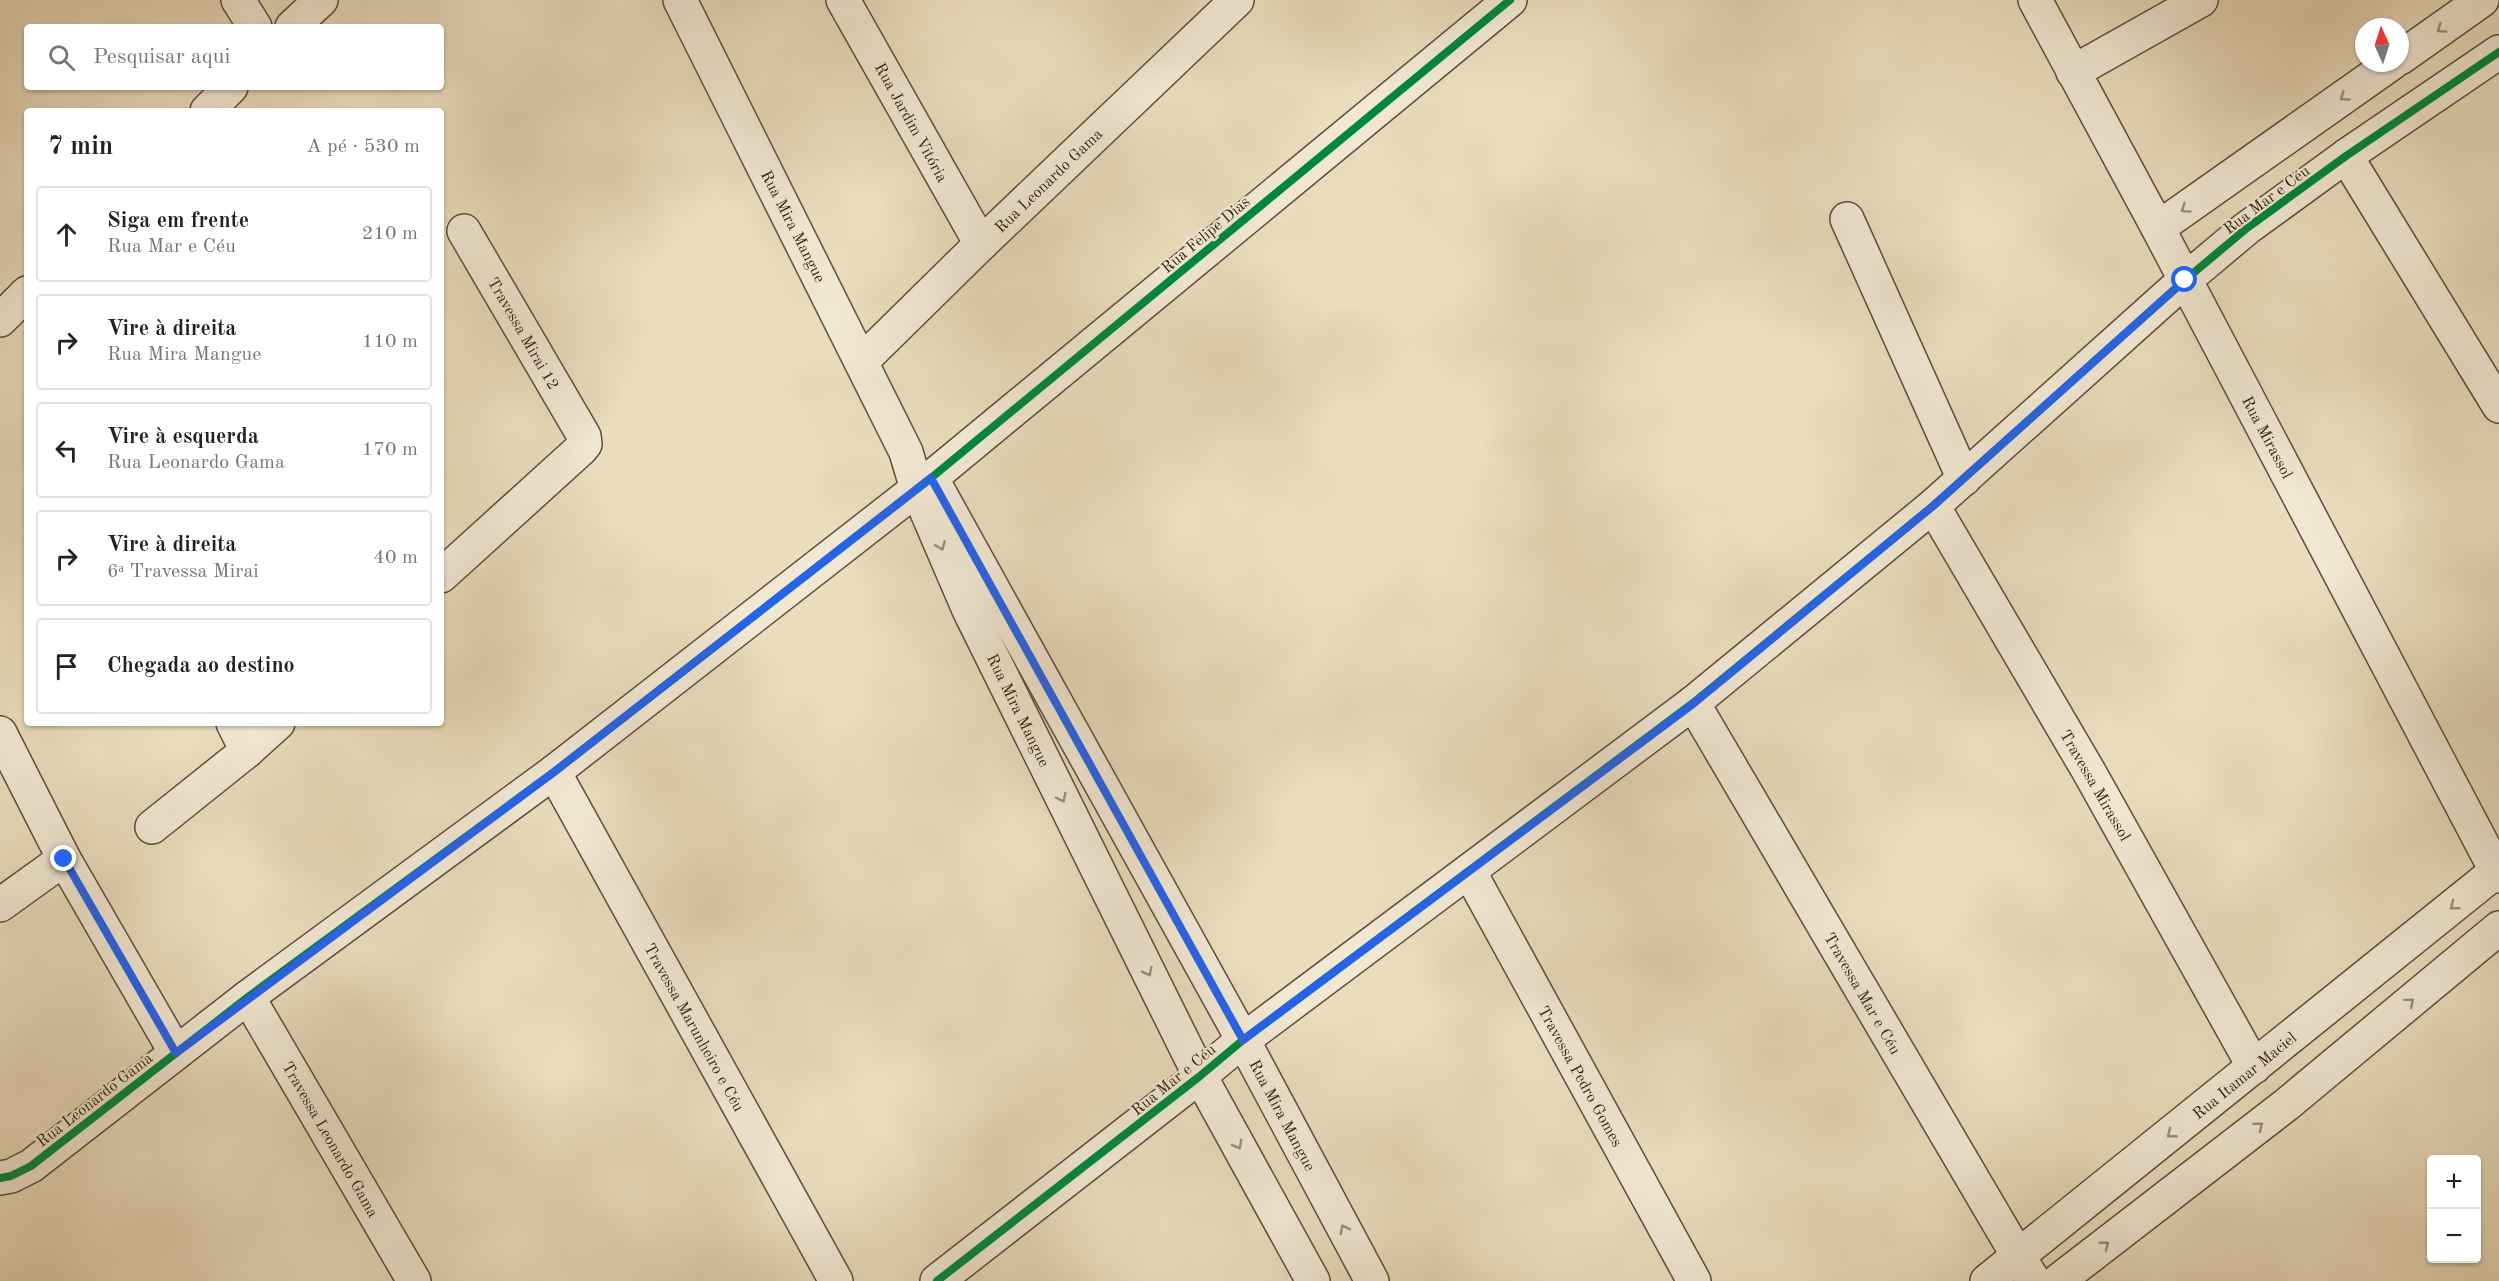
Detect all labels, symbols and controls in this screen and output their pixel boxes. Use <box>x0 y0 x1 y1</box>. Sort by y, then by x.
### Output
north arrow <box>2355 18 2409 72</box>
one-way arrow <box>2437 22 2448 33</box>
search box <box>24 24 444 90</box>
icon: search <box>45 41 78 74</box>
text: Pesquisar aqui <box>93 46 230 68</box>
street label: Rua Jardim Vitória <box>871 61 950 185</box>
one-way arrow <box>2340 90 2351 101</box>
street label: Rua Leonardo Gama <box>993 126 1106 237</box>
text: 7 min <box>48 134 113 160</box>
text: A pé · 530 m <box>306 137 420 157</box>
street label: Rua Mar e Céu <box>2221 163 2314 238</box>
street label: Rua Mira Mangue <box>757 168 827 286</box>
street label: Rua Felipe Dias <box>1159 194 1254 277</box>
one-way arrow <box>2180 202 2191 213</box>
text: Siga em frente <box>107 210 249 232</box>
icon: ahead <box>50 218 83 251</box>
text: 210 m <box>362 224 418 244</box>
text: Rua Mar e Céu <box>107 237 236 257</box>
route start <box>2171 266 2197 292</box>
street label: Travessa Mirai 12 <box>484 275 561 393</box>
text: Vire à direita <box>107 318 237 340</box>
icon: right <box>50 326 83 359</box>
text: 110 m <box>362 332 418 352</box>
text: Rua Mira Mangue <box>107 345 261 365</box>
street label: Rua Mirassol <box>2238 394 2295 482</box>
text: Vire à esquerda <box>107 426 259 448</box>
icon: left <box>50 434 83 467</box>
text: 170 m <box>362 440 418 460</box>
text: Rua Leonardo Gama <box>107 453 285 473</box>
text: Vire à direita <box>107 534 237 556</box>
one-way arrow <box>934 540 946 551</box>
icon: right <box>50 542 83 575</box>
text: 40 m <box>373 548 418 568</box>
text: 6ᵃ Travessa Mirai <box>107 562 259 582</box>
icon: arrive <box>50 650 83 683</box>
street label: Rua Mira Mangue <box>983 652 1051 770</box>
text: Chegada ao destino <box>107 655 295 677</box>
street label: Travessa Mirassol <box>2056 728 2132 844</box>
one-way arrow <box>1054 791 1066 802</box>
route end <box>50 845 76 871</box>
one-way arrow <box>2449 898 2460 909</box>
street label: Travessa Mar e Céu <box>1820 930 1903 1058</box>
street label: Travessa Marunheiro e Céu <box>640 941 746 1115</box>
one-way arrow <box>1141 966 1153 977</box>
one-way arrow <box>2403 999 2414 1010</box>
street label: Travessa Pedro Gomes <box>1534 1004 1625 1150</box>
street label: Rua Itamar Maciel <box>2190 1030 2300 1123</box>
street label: Rua Mar e Céu <box>1129 1042 1220 1119</box>
street label: Rua Leonardo Gama <box>34 1050 156 1151</box>
street label: Rua Mira Mangue <box>1245 1058 1317 1174</box>
street label: Travessa Leonardo Gama <box>278 1060 380 1221</box>
one-way arrow <box>2252 1123 2263 1134</box>
one-way arrow <box>2167 1126 2178 1137</box>
one-way arrow <box>1231 1139 1242 1150</box>
map controls <box>2427 1155 2481 1263</box>
button: + <box>2427 1155 2481 1209</box>
button: − <box>2427 1209 2481 1263</box>
one-way arrow <box>1340 1225 1351 1236</box>
one-way arrow <box>2098 1242 2109 1253</box>

